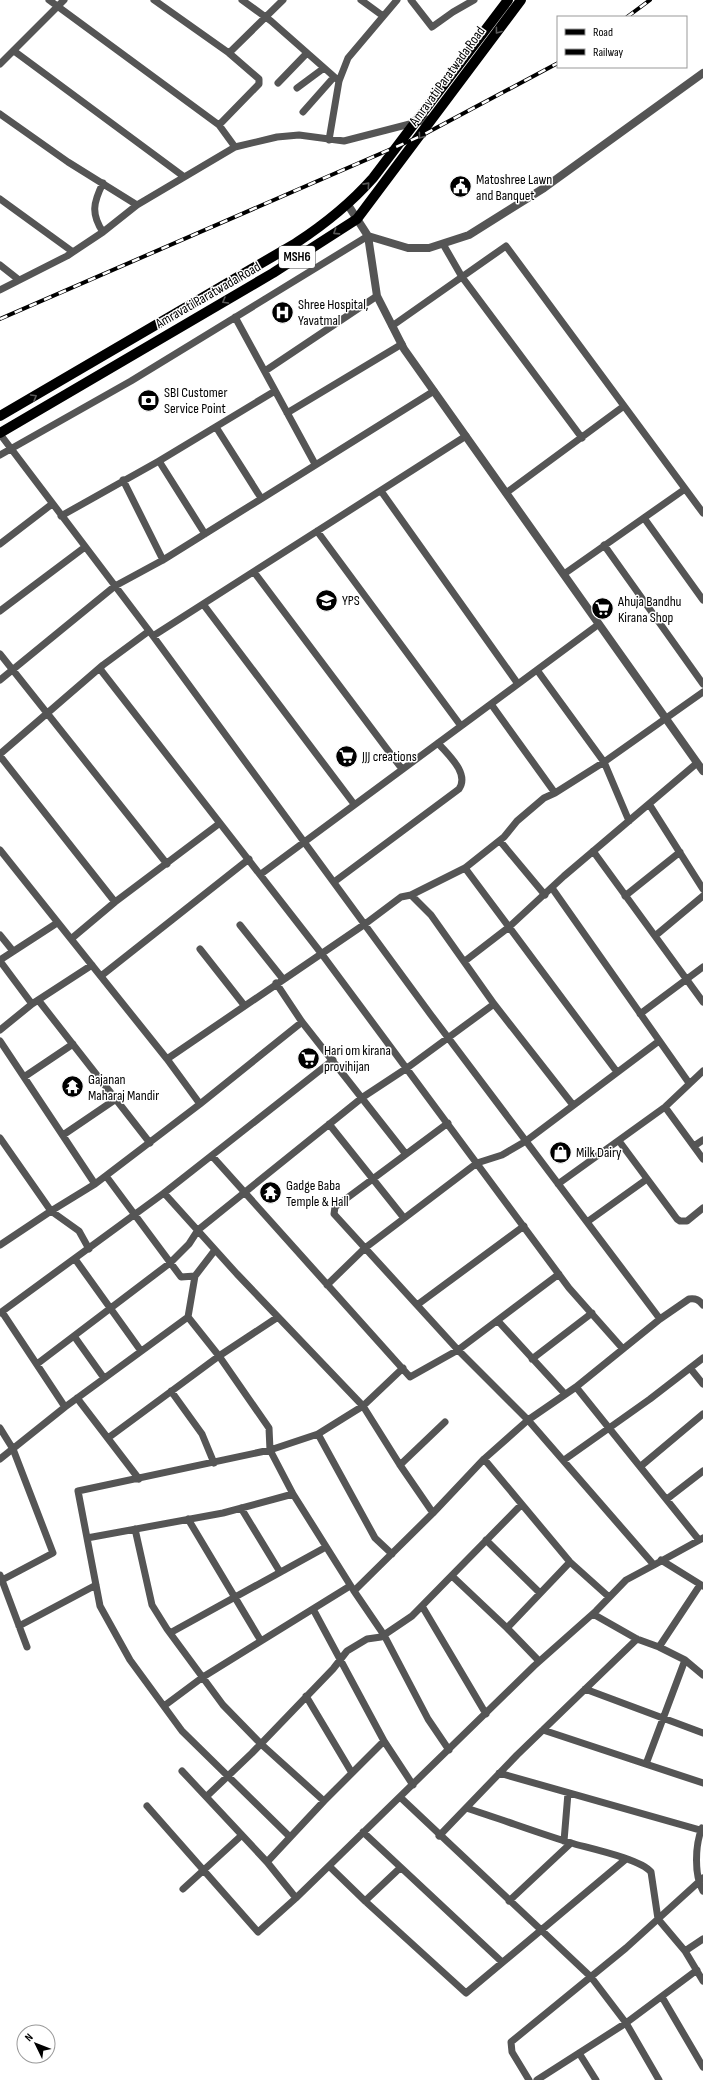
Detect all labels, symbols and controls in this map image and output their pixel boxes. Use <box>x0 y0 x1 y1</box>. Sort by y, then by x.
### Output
legend <box>557 16 687 68</box>
street label: Amravati Paratwada Road <box>405 23 489 130</box>
text: Road <box>593 25 613 40</box>
one-way arrow <box>496 27 503 34</box>
text: Railway <box>593 45 624 60</box>
one-way arrow <box>418 131 425 138</box>
place label: Matoshree Lawn and Banquet <box>476 171 552 204</box>
public building icon: Matoshree Lawn and Banquet <box>447 174 473 200</box>
one-way arrow <box>362 182 370 190</box>
one-way arrow <box>333 227 340 234</box>
road number: MSH6 <box>279 246 315 268</box>
street label: Amravati Paratwada Road <box>152 258 264 332</box>
one-way arrow <box>222 296 229 303</box>
place label: Shree Hospital, Yavatmal <box>298 296 369 329</box>
hospital icon: Shree Hospital, Yavatmal <box>269 299 295 325</box>
place label: SBI Customer Service Point <box>164 384 228 417</box>
bank icon: SBI Customer Service Point <box>135 387 161 413</box>
one-way arrow <box>30 394 37 401</box>
school or university icon: YPS <box>314 587 340 613</box>
place label: YPS <box>342 592 360 609</box>
place label: Ahuja Bandhu Kirana Shop <box>617 593 682 626</box>
supermarket icon: Ahuja Bandhu Kirana Shop <box>590 596 616 622</box>
supermarket icon: JJJ creations <box>334 743 360 769</box>
place label: JJJ creations <box>361 748 417 765</box>
place label: Hari om kirana provihijan <box>324 1042 391 1075</box>
supermarket icon: Hari om kirana provihijan <box>295 1045 321 1071</box>
place label: Gajanan Maharaj Mandir <box>88 1071 159 1104</box>
temple icon: Gajanan Maharaj Mandir <box>59 1074 85 1100</box>
shop icon: Milk Dairy <box>548 1139 574 1165</box>
place label: Milk Dairy <box>576 1144 622 1161</box>
place label: Gadge Baba Temple & Hall <box>286 1177 349 1210</box>
temple icon: Gadge Baba Temple & Hall <box>257 1180 283 1206</box>
north arrow <box>16 2024 56 2064</box>
text: N <box>22 2031 36 2044</box>

